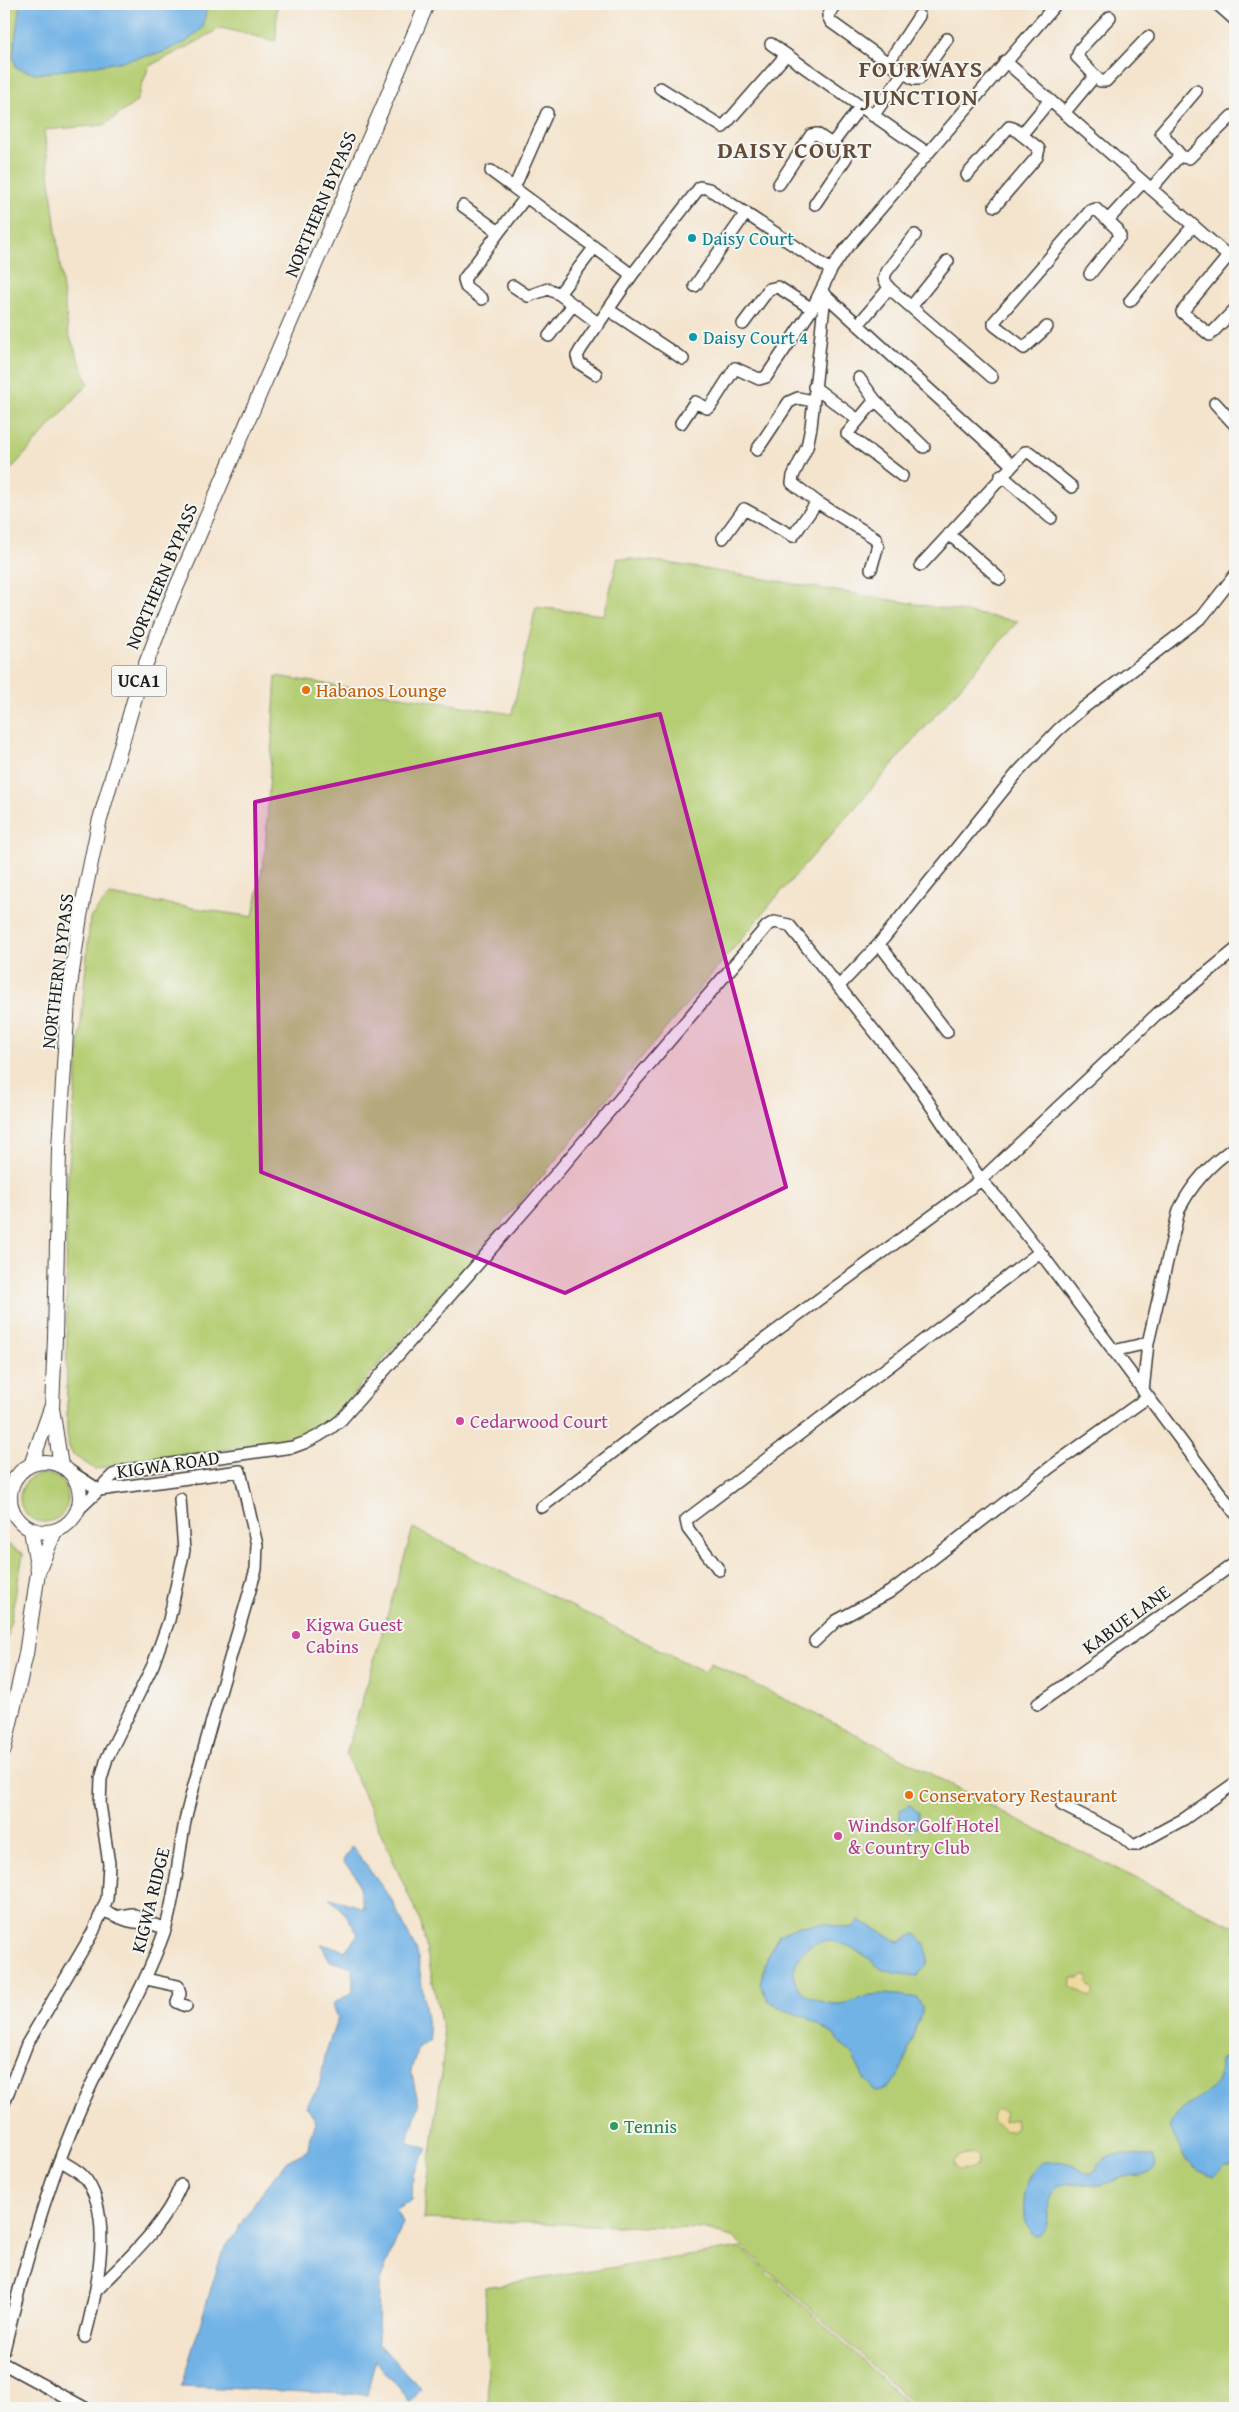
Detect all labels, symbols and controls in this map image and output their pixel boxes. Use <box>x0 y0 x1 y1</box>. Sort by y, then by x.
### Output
district label: FOURWAYS JUNCTION <box>859 51 983 114</box>
street label: NORTHERN BYPASS <box>277 127 363 281</box>
district label: DAISY COURT <box>717 132 873 167</box>
place label: Daisy Court <box>702 224 794 252</box>
marker: Daisy Court <box>686 232 698 244</box>
place label: Daisy Court 4 <box>703 323 808 351</box>
marker: Daisy Court 4 <box>687 331 699 343</box>
street label: NORTHERN BYPASS <box>118 499 204 653</box>
road number: UCA1 <box>112 666 166 696</box>
place label: Habanos Lounge <box>316 676 447 704</box>
marker: Habanos Lounge <box>300 684 312 696</box>
street label: NORTHERN BYPASS <box>34 892 80 1050</box>
place label: Cedarwood Court <box>470 1407 608 1435</box>
marker: Cedarwood Court <box>454 1415 466 1427</box>
street label: KIGWA ROAD <box>115 1443 221 1485</box>
street label: KABUE LANE <box>1076 1577 1176 1661</box>
place label: Kigwa Guest Cabins <box>306 1610 403 1660</box>
marker: Kigwa Guest Cabins <box>290 1629 302 1641</box>
place label: Conservatory Restaurant <box>919 1781 1118 1809</box>
marker: Conservatory Restaurant <box>903 1789 915 1801</box>
place label: Windsor Golf Hotel & Country Club <box>848 1811 999 1861</box>
marker: Windsor Golf Hotel & Country Club <box>832 1830 844 1842</box>
street label: KIGWA RIDGE <box>123 1844 177 1956</box>
place label: Tennis <box>624 2112 677 2140</box>
marker: Tennis <box>608 2120 620 2132</box>

